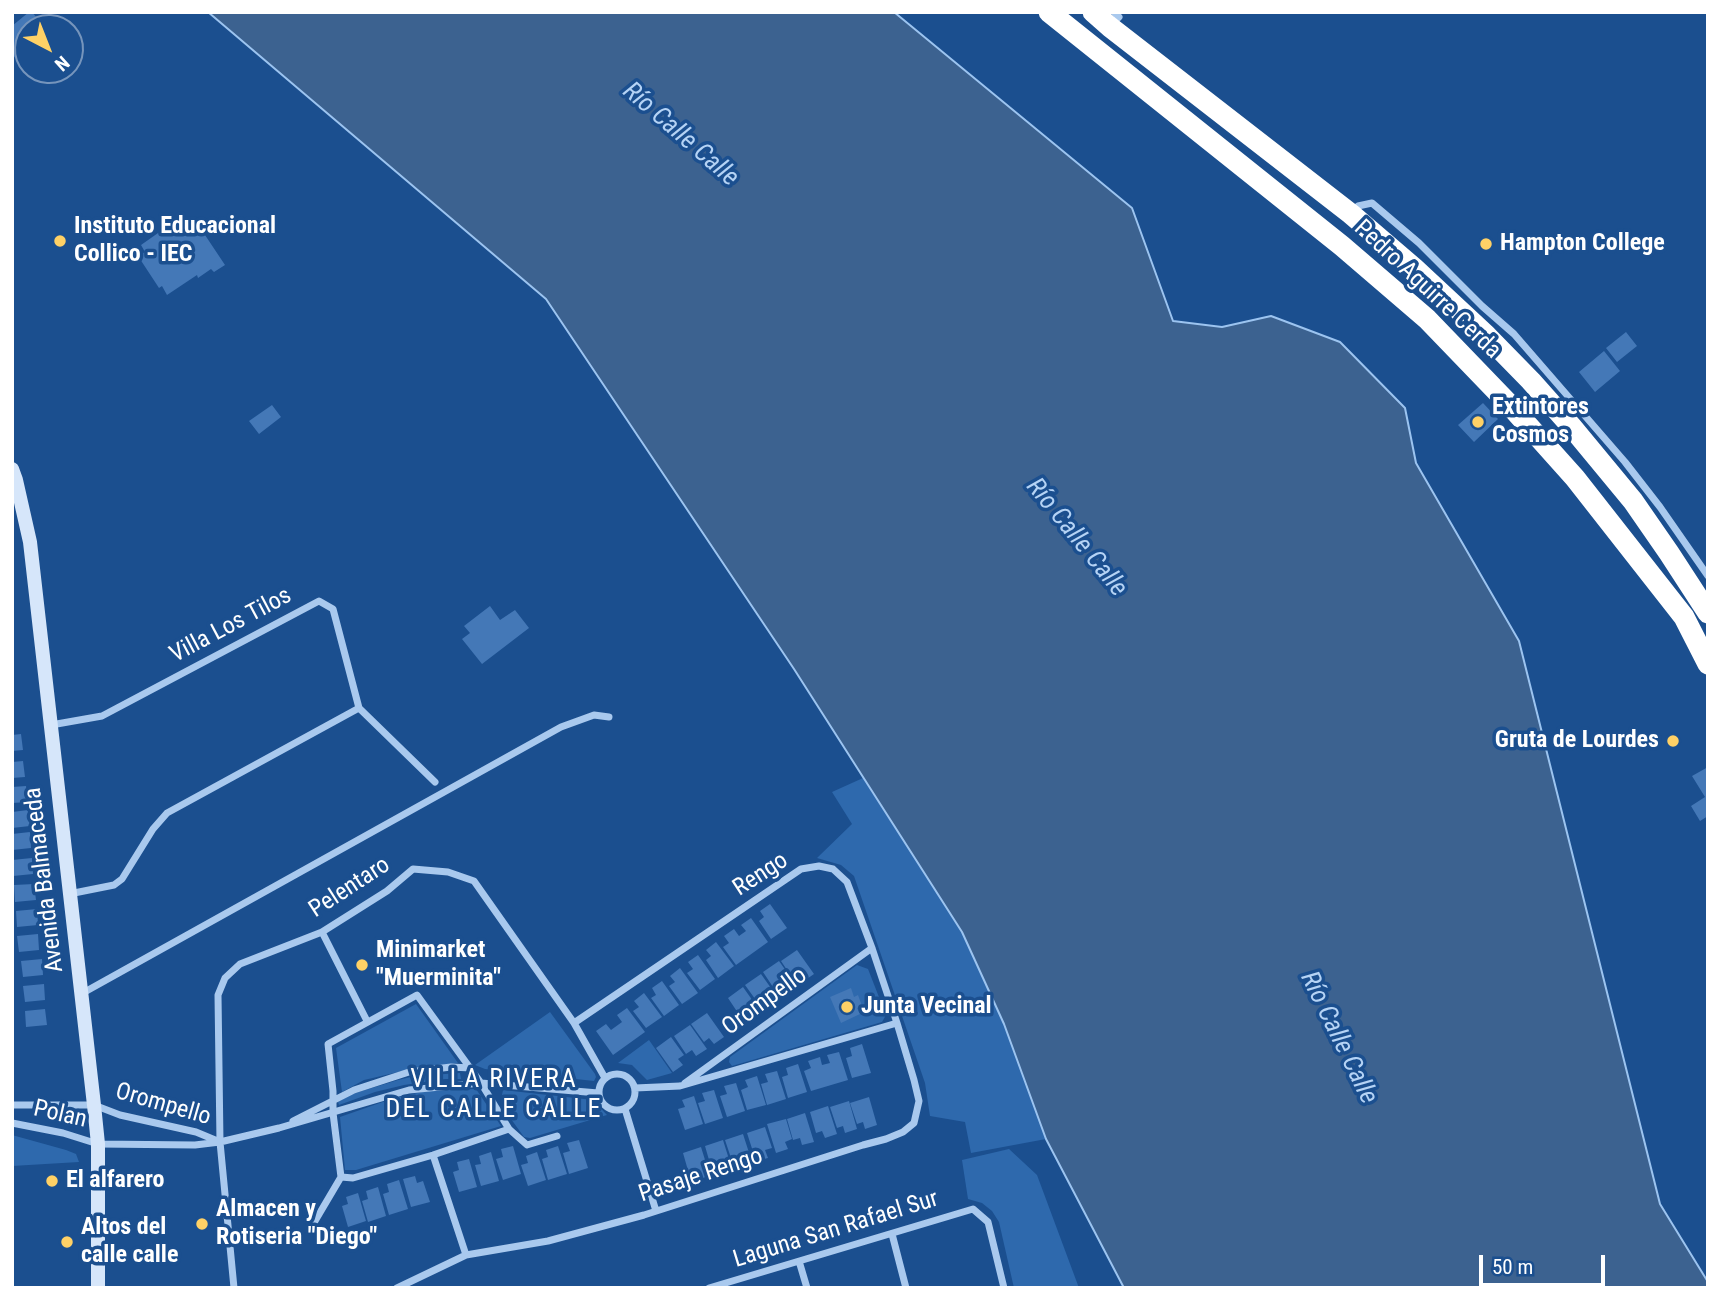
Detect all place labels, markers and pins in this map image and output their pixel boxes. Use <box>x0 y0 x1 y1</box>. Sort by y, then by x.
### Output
place label: Instituto Educacional Collico - IEC <box>74 213 276 269</box>
place label: Hampton College <box>1500 230 1665 258</box>
marker: Instituto Educacional Collico - IEC <box>52 233 68 249</box>
marker: Hampton College <box>1478 236 1494 252</box>
place label: Extintores Cosmos <box>1492 394 1589 450</box>
marker: Extintores Cosmos <box>1470 414 1486 430</box>
place label: Gruta de Lourdes <box>1495 727 1659 755</box>
marker: Gruta de Lourdes <box>1665 733 1681 749</box>
place label: Minimarket "Muerminita" <box>376 937 501 993</box>
marker: Minimarket "Muerminita" <box>354 957 370 973</box>
place label: Junta Vecinal <box>861 993 992 1021</box>
marker: Junta Vecinal <box>839 999 855 1015</box>
place label: El alfarero <box>66 1167 165 1195</box>
marker: El alfarero <box>44 1173 60 1189</box>
place label: Almacen y Rotiseria "Diego" <box>216 1196 377 1252</box>
place label: Altos del calle calle <box>81 1214 178 1270</box>
marker: Almacen y Rotiseria "Diego" <box>194 1216 210 1232</box>
marker: Altos del calle calle <box>59 1234 75 1250</box>

